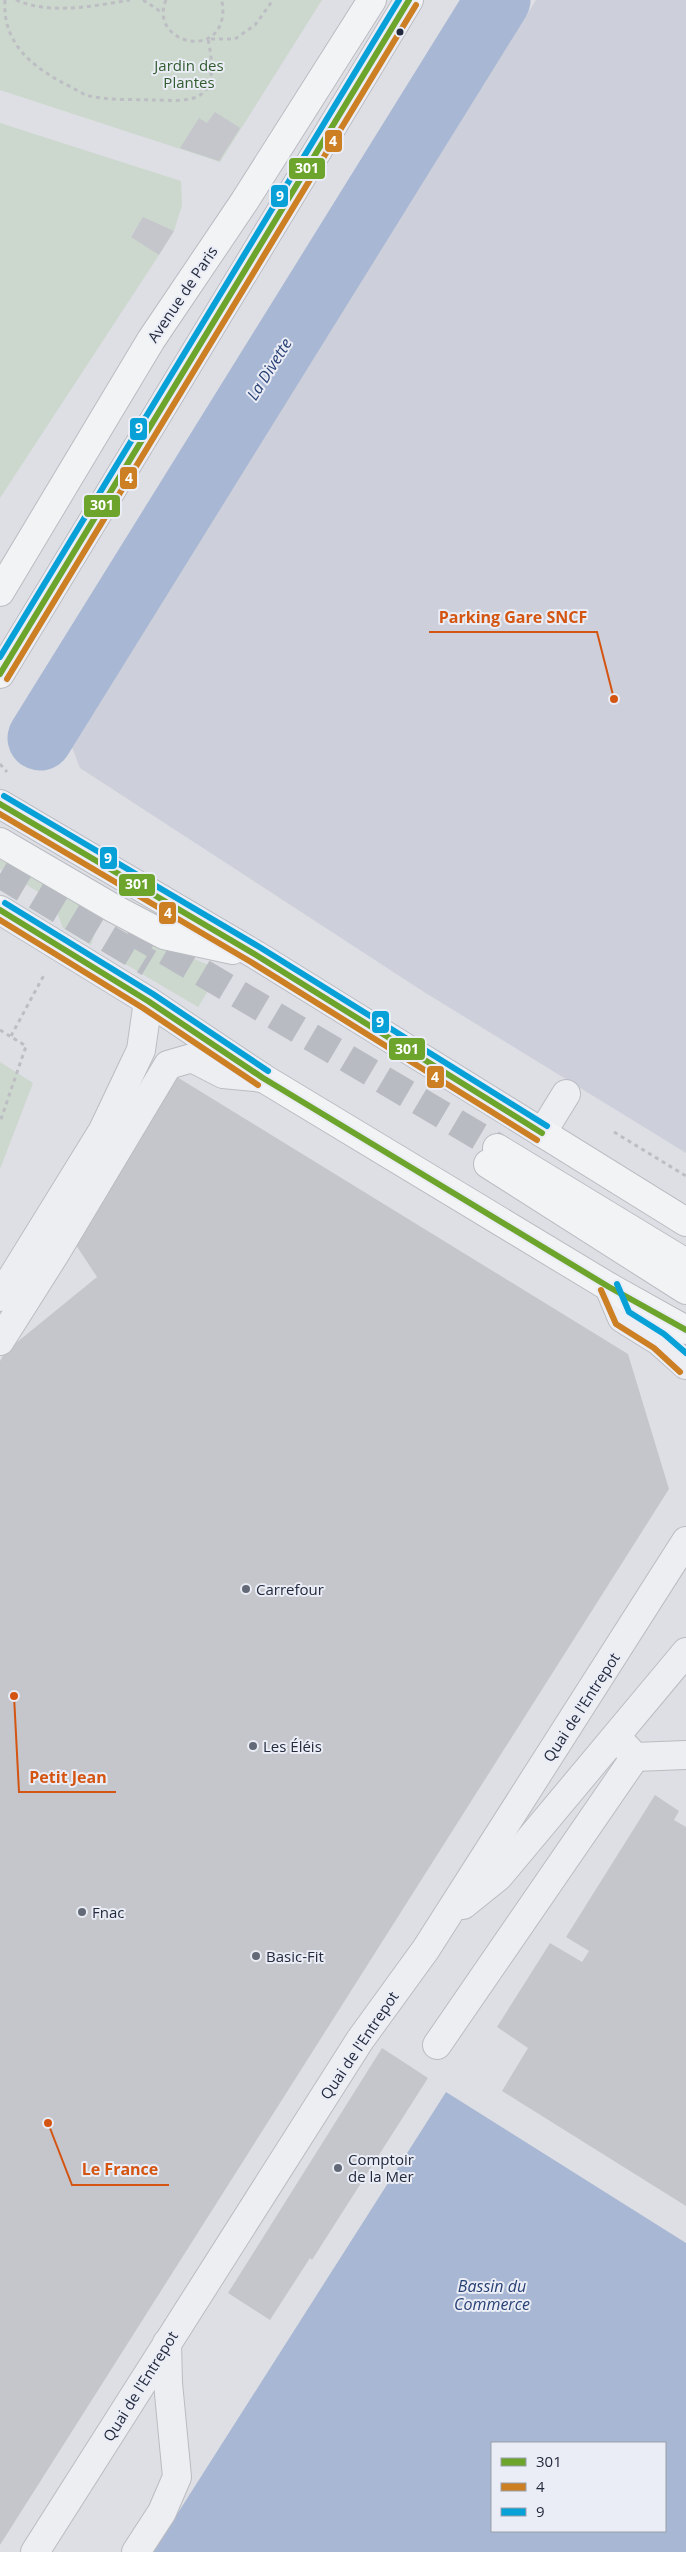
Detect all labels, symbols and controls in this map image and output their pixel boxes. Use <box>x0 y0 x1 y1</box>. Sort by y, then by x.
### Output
unlabelled marker <box>395 27 405 37</box>
park label: Jardin des Plantes <box>152 55 224 92</box>
line badge: 4 <box>324 129 343 153</box>
text: 4 <box>329 131 337 150</box>
line badge: 301 <box>288 157 326 180</box>
text: 301 <box>295 158 319 177</box>
line badge: 9 <box>270 184 289 208</box>
text: 9 <box>276 186 284 205</box>
street label: Avenue de Paris <box>142 242 222 346</box>
water label: La Divette <box>241 334 297 404</box>
line badge: 9 <box>129 417 148 441</box>
text: 9 <box>135 418 143 437</box>
line badge: 4 <box>119 466 138 490</box>
text: 4 <box>125 468 133 487</box>
line badge: 301 <box>83 494 121 518</box>
text: 301 <box>90 495 114 514</box>
callout: Parking Gare SNCF <box>429 601 597 632</box>
text: Parking Gare SNCF <box>439 606 587 628</box>
line badge: 9 <box>99 846 118 870</box>
text: 9 <box>104 848 112 867</box>
line badge: 301 <box>118 873 156 897</box>
text: 301 <box>125 874 149 893</box>
line badge: 4 <box>158 901 177 925</box>
text: 4 <box>164 903 172 922</box>
line badge: 9 <box>371 1010 390 1034</box>
text: 9 <box>376 1012 384 1031</box>
line badge: 301 <box>388 1037 426 1061</box>
text: 301 <box>395 1039 419 1058</box>
line badge: 4 <box>426 1065 445 1089</box>
text: 4 <box>431 1067 439 1086</box>
place label: Carrefour <box>256 1579 324 1599</box>
marker: Carrefour <box>240 1583 252 1595</box>
street label: Quai de l'Entrepot <box>538 1649 624 1765</box>
place label: Les Éléis <box>263 1736 322 1756</box>
marker: Les Éléis <box>247 1740 259 1752</box>
callout: Petit Jean <box>19 1761 116 1792</box>
text: Petit Jean <box>29 1766 107 1788</box>
place label: Fnac <box>92 1902 124 1922</box>
marker: Fnac <box>76 1906 88 1918</box>
place label: Basic-Fit <box>266 1946 324 1966</box>
marker: Basic-Fit <box>250 1950 262 1962</box>
street label: Quai de l'Entrepot <box>315 1987 403 2103</box>
place label: Comptoir de la Mer <box>348 2149 414 2186</box>
callout: Le France <box>72 2154 169 2185</box>
text: Le France <box>82 2158 158 2180</box>
marker: Comptoir de la Mer <box>332 2162 344 2174</box>
water label: Bassin du Commerce <box>454 2275 530 2315</box>
street label: Quai de l'Entrepot <box>98 2327 182 2445</box>
legend <box>491 2442 666 2532</box>
text: 301 <box>536 2451 562 2471</box>
text: 4 <box>536 2476 545 2496</box>
text: 9 <box>536 2501 545 2521</box>

